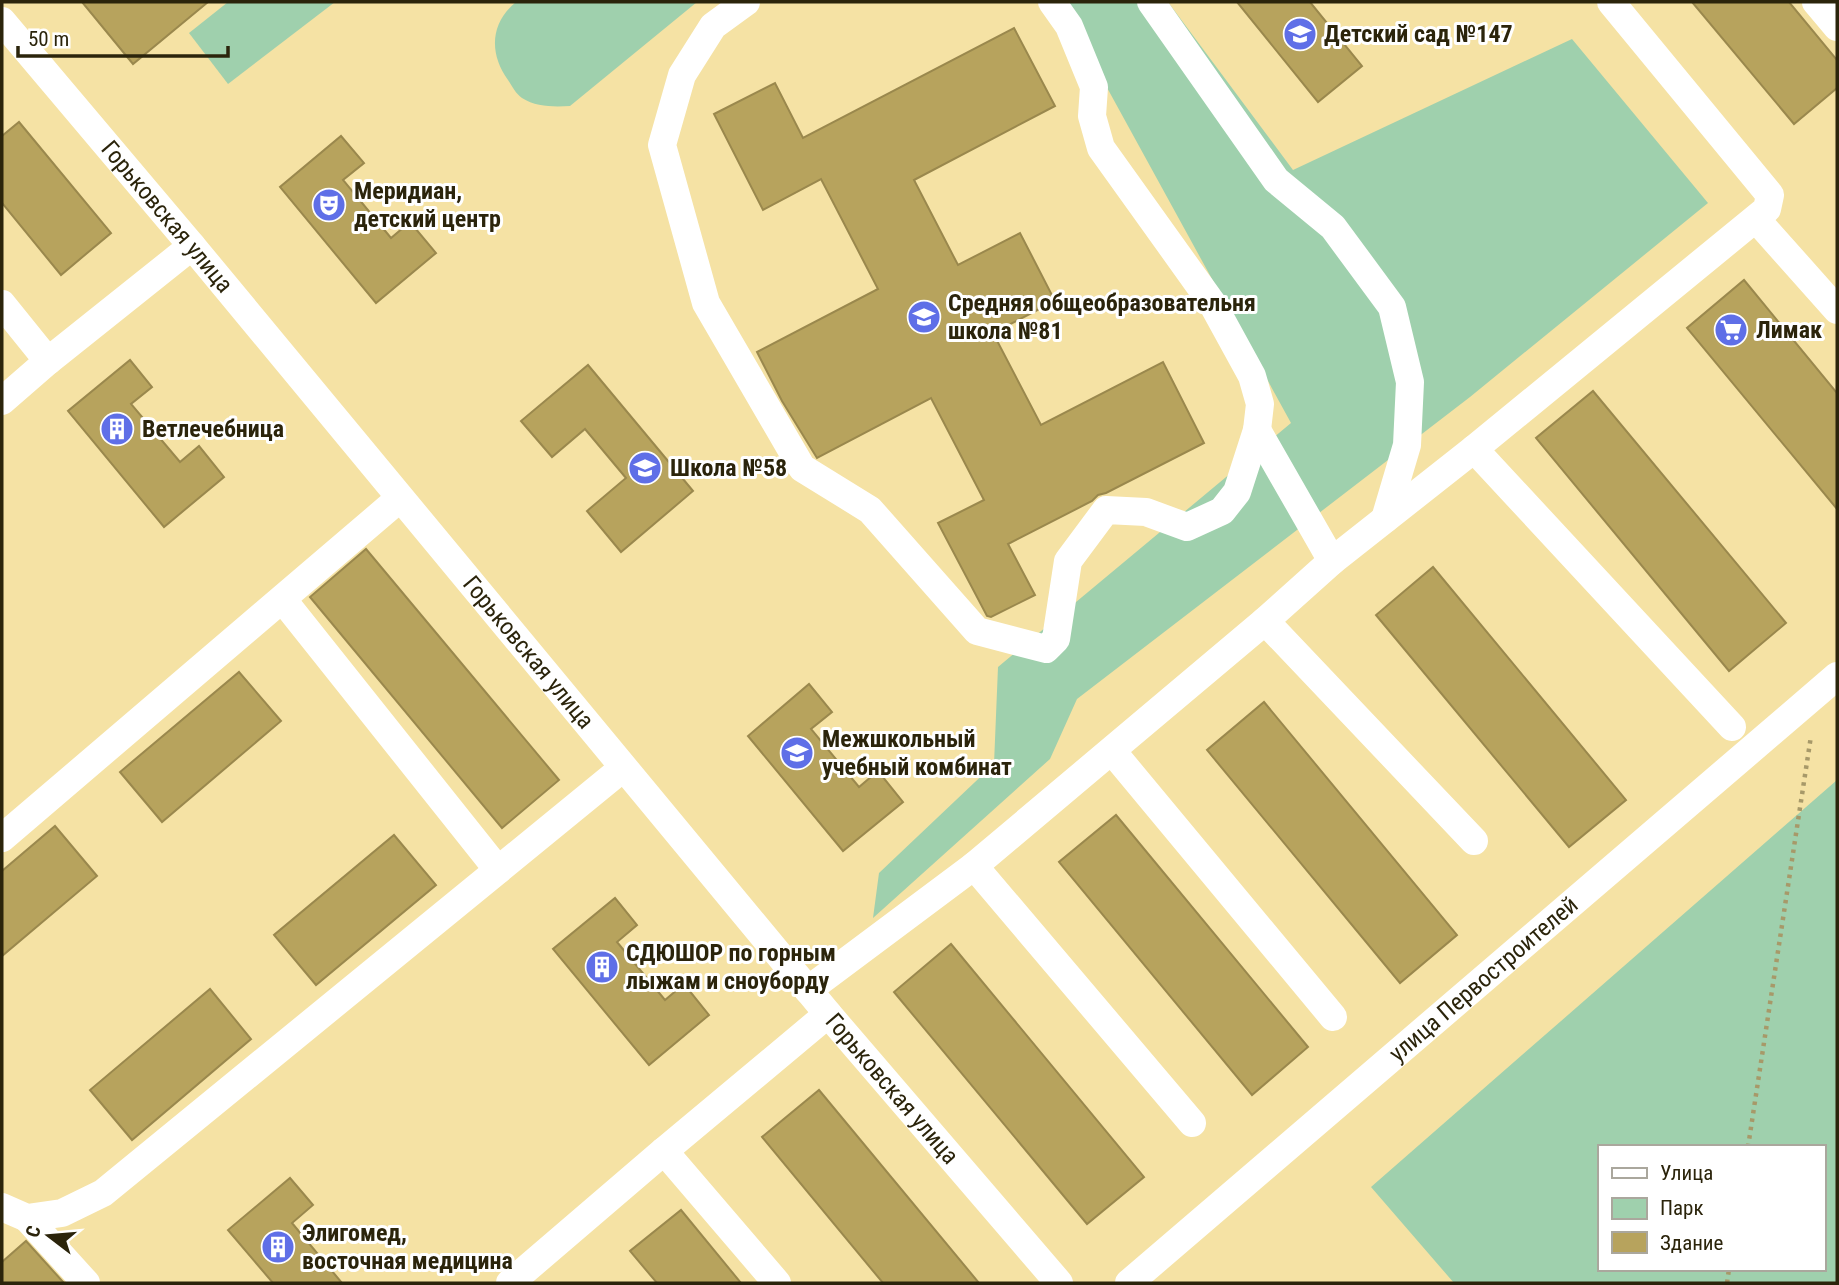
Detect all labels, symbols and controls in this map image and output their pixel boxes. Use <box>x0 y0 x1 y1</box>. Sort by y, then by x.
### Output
scale bar <box>18 14 228 58</box>
school or university icon: Детский сад №147 <box>1281 15 1319 53</box>
place label: Детский сад №147 <box>1324 20 1513 48</box>
text: 50 m <box>28 27 69 51</box>
street label: Горьковская улица <box>95 135 239 298</box>
place label: Меридиан, детский центр <box>354 177 501 233</box>
theatre icon: Меридиан, детский центр <box>310 186 348 224</box>
place label: Средняя общеобразовательня школа №81 <box>948 289 1256 345</box>
school or university icon: Средняя общеобразовательня школа №81 <box>905 298 943 336</box>
supermarket icon: Лимак <box>1712 311 1750 349</box>
place label: Лимак <box>1756 316 1822 344</box>
building icon: Ветлечебница <box>98 410 136 448</box>
place label: Ветлечебница <box>142 415 284 443</box>
school or university icon: Школа №58 <box>626 449 664 487</box>
place label: Школа №58 <box>670 454 787 482</box>
street label: Горьковская улица <box>457 570 600 734</box>
place label: Межшкольный учебный комбинат <box>822 725 1012 781</box>
school or university icon: Межшкольный учебный комбинат <box>778 734 816 772</box>
street label: улица Первостроителей <box>1384 890 1584 1068</box>
place label: СДЮШОР по горным лыжам и сноуборду <box>626 939 836 995</box>
building icon: СДЮШОР по горным лыжам и сноуборду <box>583 948 621 986</box>
street label: Горьковская улица <box>820 1008 964 1170</box>
legend <box>1598 1145 1825 1271</box>
text: Улица <box>1660 1161 1713 1185</box>
text: Парк <box>1660 1196 1704 1220</box>
north arrow <box>14 1201 84 1271</box>
place label: Элигомед, восточная медицина <box>302 1219 513 1275</box>
text: С <box>21 1223 46 1240</box>
building icon: Элигомед, восточная медицина <box>259 1228 297 1266</box>
text: Здание <box>1660 1231 1724 1255</box>

